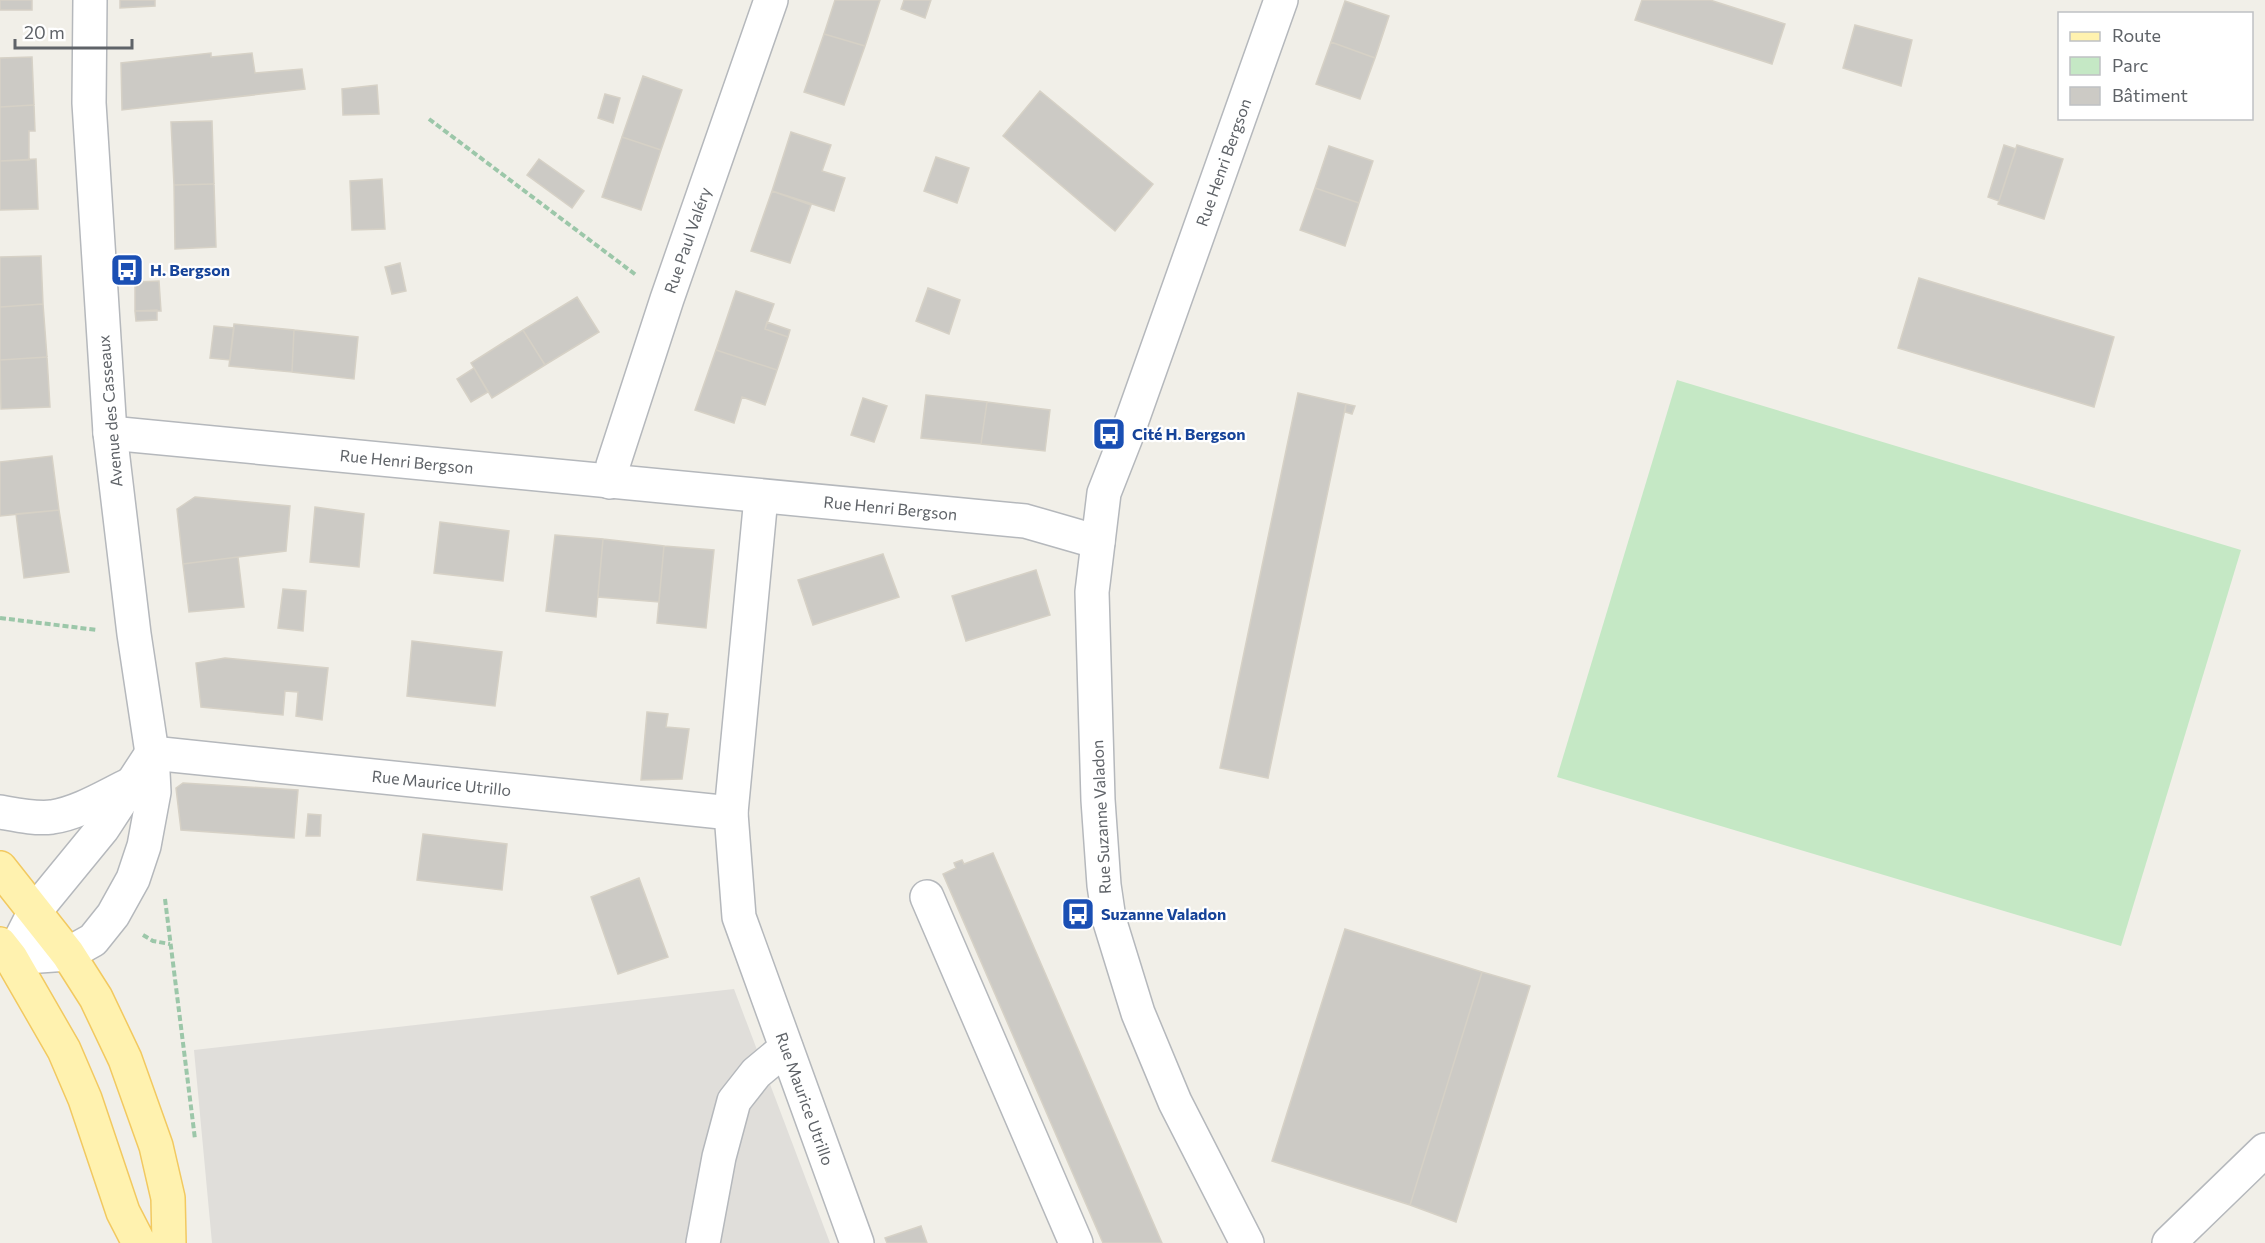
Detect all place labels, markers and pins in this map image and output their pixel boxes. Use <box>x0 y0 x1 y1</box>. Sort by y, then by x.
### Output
bus stop icon: H. Bergson <box>109 252 145 288</box>
place label: H. Bergson <box>150 260 230 279</box>
bus stop icon: Cité H. Bergson <box>1091 416 1127 452</box>
place label: Cité H. Bergson <box>1132 424 1246 443</box>
bus stop icon: Suzanne Valadon <box>1060 896 1096 932</box>
place label: Suzanne Valadon <box>1101 904 1226 923</box>

